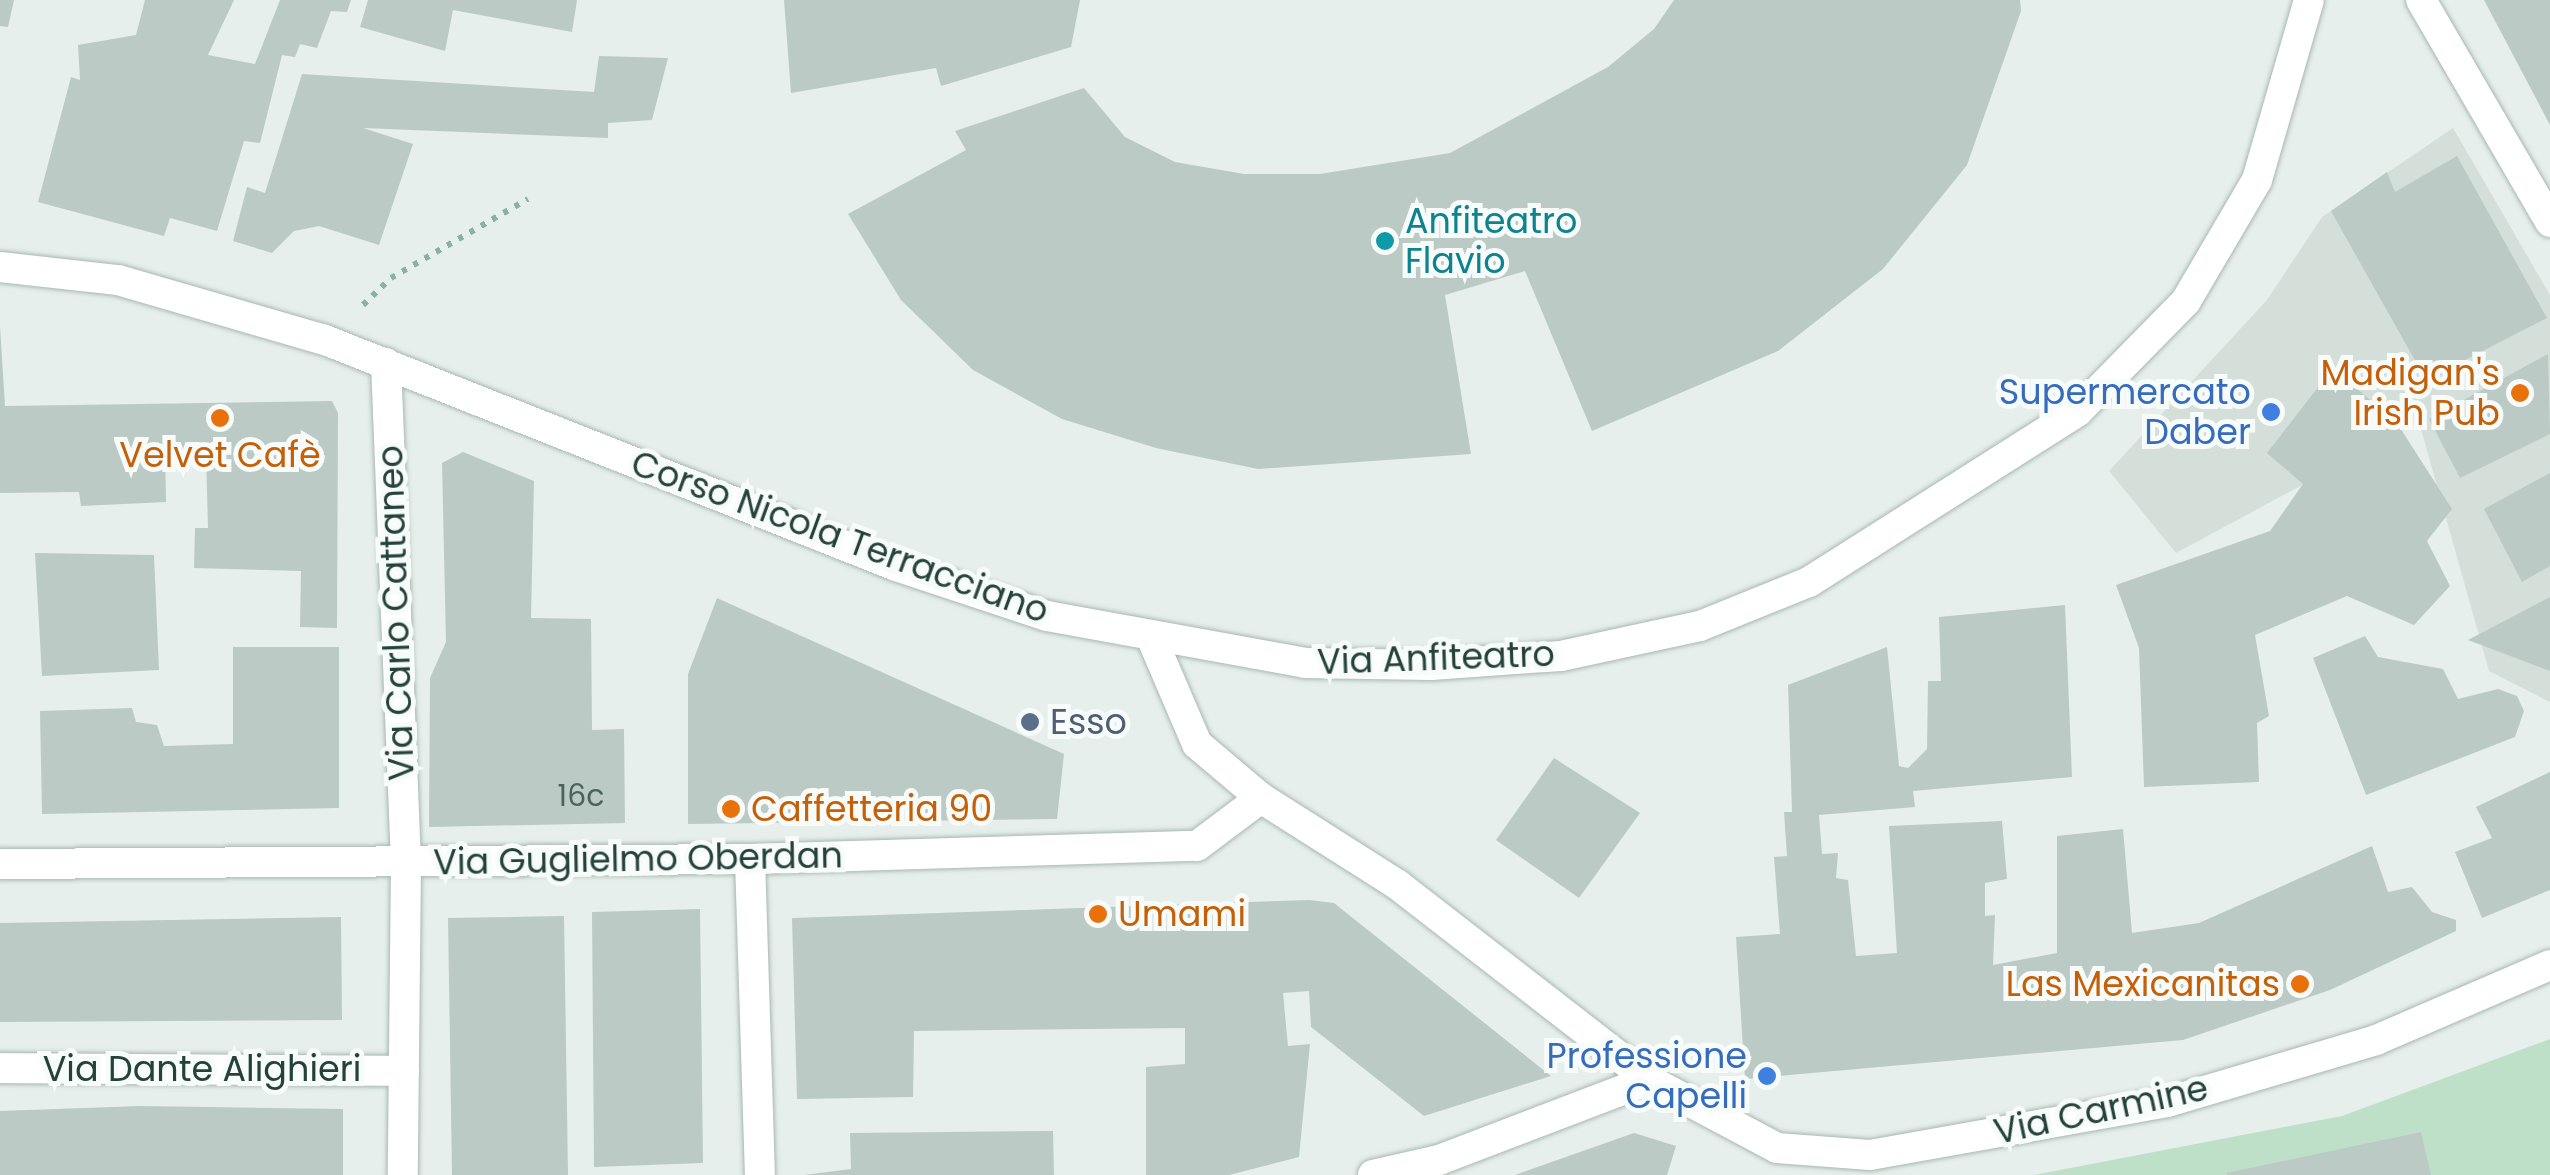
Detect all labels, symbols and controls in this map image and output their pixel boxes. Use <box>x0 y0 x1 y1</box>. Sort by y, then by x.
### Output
place label: Anfiteatro Flavio <box>1405 200 1577 282</box>
marker: Anfiteatro Flavio <box>1374 230 1396 252</box>
place label: Madigan's Irish Pub <box>2320 352 2500 434</box>
place label: Supermercato Daber <box>1999 371 2251 453</box>
marker: Madigan's Irish Pub <box>2509 382 2531 404</box>
marker: Supermercato Daber <box>2260 401 2282 423</box>
marker: Velvet Cafè <box>209 407 231 429</box>
place label: Velvet Cafè <box>119 434 321 476</box>
street label: Corso Nicola Terracciano <box>626 442 1054 632</box>
street label: Via Carlo Cattaneo <box>369 445 423 781</box>
street label: Via Anfiteatro <box>1316 633 1556 683</box>
place label: Esso <box>1050 701 1127 743</box>
marker: Esso <box>1019 711 1041 733</box>
house number: 16c <box>558 778 604 814</box>
place label: Caffetteria 90 <box>751 788 992 830</box>
marker: Caffetteria 90 <box>720 798 742 820</box>
street label: Via Guglielmo Oberdan <box>433 834 843 884</box>
place label: Umami <box>1118 893 1246 935</box>
marker: Umami <box>1087 903 1109 925</box>
place label: Las Mexicanitas <box>2006 963 2280 1005</box>
marker: Las Mexicanitas <box>2289 973 2311 995</box>
place label: Professione Capelli <box>1546 1035 1747 1117</box>
street label: Via Dante Alighieri <box>43 1048 361 1090</box>
marker: Professione Capelli <box>1756 1065 1778 1087</box>
street label: Via Carmine <box>1990 1067 2212 1153</box>

